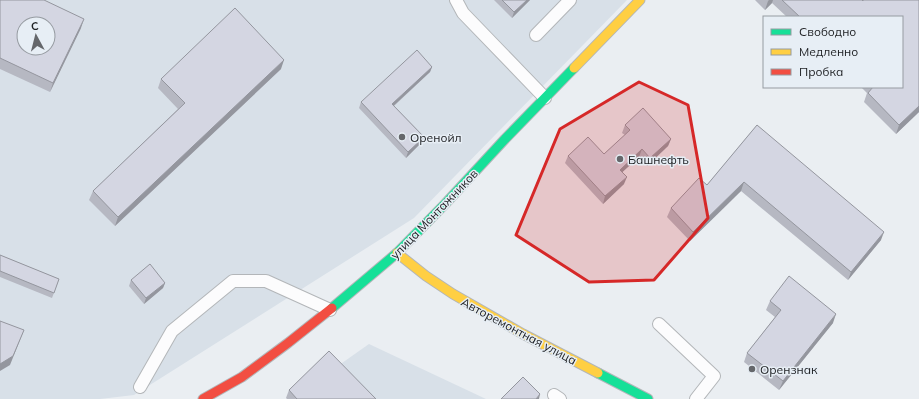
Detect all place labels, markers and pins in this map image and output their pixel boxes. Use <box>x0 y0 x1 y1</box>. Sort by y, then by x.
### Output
place label: Оренойл <box>410 130 462 145</box>
marker: Оренойл <box>397 132 407 142</box>
place label: Башнефть <box>628 152 689 167</box>
marker: Башнефть <box>615 154 625 164</box>
place label: Орензнак <box>760 362 818 377</box>
marker: Орензнак <box>747 364 757 374</box>

